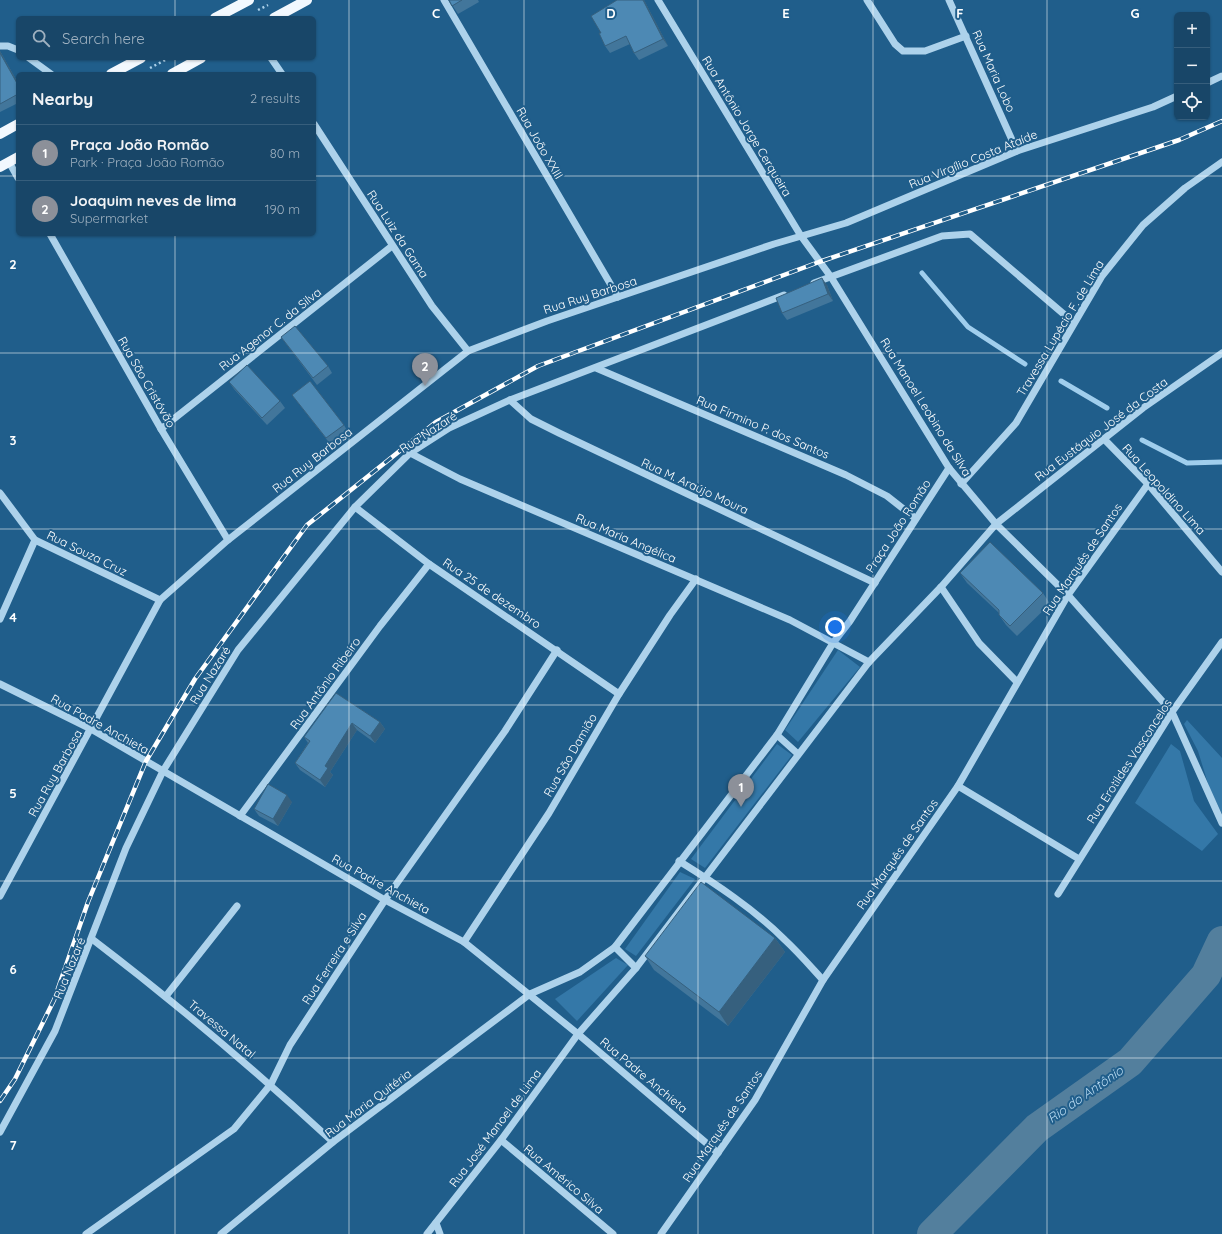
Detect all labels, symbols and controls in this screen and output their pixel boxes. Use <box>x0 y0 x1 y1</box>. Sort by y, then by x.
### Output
text: C <box>432 5 440 21</box>
text: D <box>606 5 616 21</box>
text: E <box>782 5 790 21</box>
text: F <box>956 5 964 21</box>
text: G <box>1130 5 1140 21</box>
map controls <box>1174 12 1210 120</box>
button: + <box>1174 12 1210 48</box>
search box <box>16 16 316 60</box>
icon: search <box>30 27 52 49</box>
street label: Rua Maria Lobo <box>969 28 1019 114</box>
text: Search here <box>62 29 145 48</box>
button: − <box>1174 48 1210 84</box>
street label: Rua Antônio Jorge Cerqueira <box>699 53 795 199</box>
button: locate <box>1174 84 1210 120</box>
text: Nearby <box>32 88 93 109</box>
text: 2 results <box>250 90 300 106</box>
street label: Rua João XXIII <box>513 104 567 182</box>
street label: Rua Virgílio Costa Ataíde <box>907 126 1040 192</box>
text: Praça João Romão <box>70 135 209 154</box>
text: 1 <box>42 145 48 161</box>
text: 80 m <box>270 145 300 161</box>
text: Park · Praça João Romão <box>70 154 224 170</box>
street label: Rua Luiz da Gama <box>364 187 432 281</box>
text: Joaquim neves de lima <box>70 191 237 210</box>
text: 2 <box>41 201 49 217</box>
text: 190 m <box>265 201 300 217</box>
text: Supermarket <box>70 210 148 226</box>
text: 2 <box>9 256 17 272</box>
street label: Travessa Lupécio F. de Lima <box>1013 257 1107 399</box>
street label: Rua Ruy Barbosa <box>541 273 639 317</box>
street label: Rua Agenor C. da Silva <box>216 284 324 374</box>
street label: Rua São Cristóvão <box>115 334 179 430</box>
street label: Rua Manoel Leobino da Silva <box>877 335 975 479</box>
pin: 2 <box>412 353 438 386</box>
street label: Rua Eustáquio José da Costa <box>1032 374 1170 484</box>
street label: Rua Firmino P. dos Santos <box>694 392 832 462</box>
street label: Rua Nazaré <box>396 408 460 456</box>
street label: Rua Ruy Barbosa <box>269 424 355 496</box>
text: 3 <box>10 432 17 448</box>
street label: Rua Leopoldino Lima <box>1119 440 1209 538</box>
street label: Rua M. Araújo Moura <box>639 455 751 517</box>
street label: Praça João Romão <box>862 477 934 575</box>
street label: Rua Marquês de Santos <box>1039 500 1125 618</box>
street label: Rua Maria Angélica <box>573 510 679 566</box>
street label: Rua Souza Cruz <box>44 527 130 579</box>
street label: Rua 25 de dezembro <box>440 555 544 631</box>
text: 4 <box>9 609 17 625</box>
your location <box>825 617 845 637</box>
street label: Rua Antônio Ribeiro <box>287 634 363 732</box>
street label: Rua Nazaré <box>186 643 234 707</box>
street label: Rua Padre Anchieta <box>48 691 152 757</box>
street label: Rua Erotildes Vasconcelos <box>1083 696 1175 826</box>
street label: Rua São Damião <box>540 711 600 799</box>
street label: Rua Ruy Barbosa <box>25 727 85 819</box>
pin: 1 <box>728 774 754 807</box>
text: 5 <box>9 785 17 801</box>
street label: Rua Marquês de Santos <box>853 795 941 912</box>
street label: Rua Padre Anchieta <box>329 851 433 917</box>
street label: Rua Ferreira e Silva <box>298 909 370 1007</box>
street label: Rua Nazaré <box>50 935 88 1001</box>
text: 6 <box>9 961 17 977</box>
street label: Travessa Natal <box>185 997 259 1061</box>
street label: Rua Padre Anchieta <box>597 1034 691 1116</box>
water label: Rio do Antônio <box>1044 1061 1127 1126</box>
street label: Rua Maria Quitéria <box>322 1066 414 1140</box>
street label: Rua José Manoel de Lima <box>446 1066 544 1190</box>
street label: Rua Marquês de Santos <box>679 1067 765 1185</box>
text: 7 <box>9 1137 17 1153</box>
street label: Rua Américo Silva <box>521 1141 607 1217</box>

